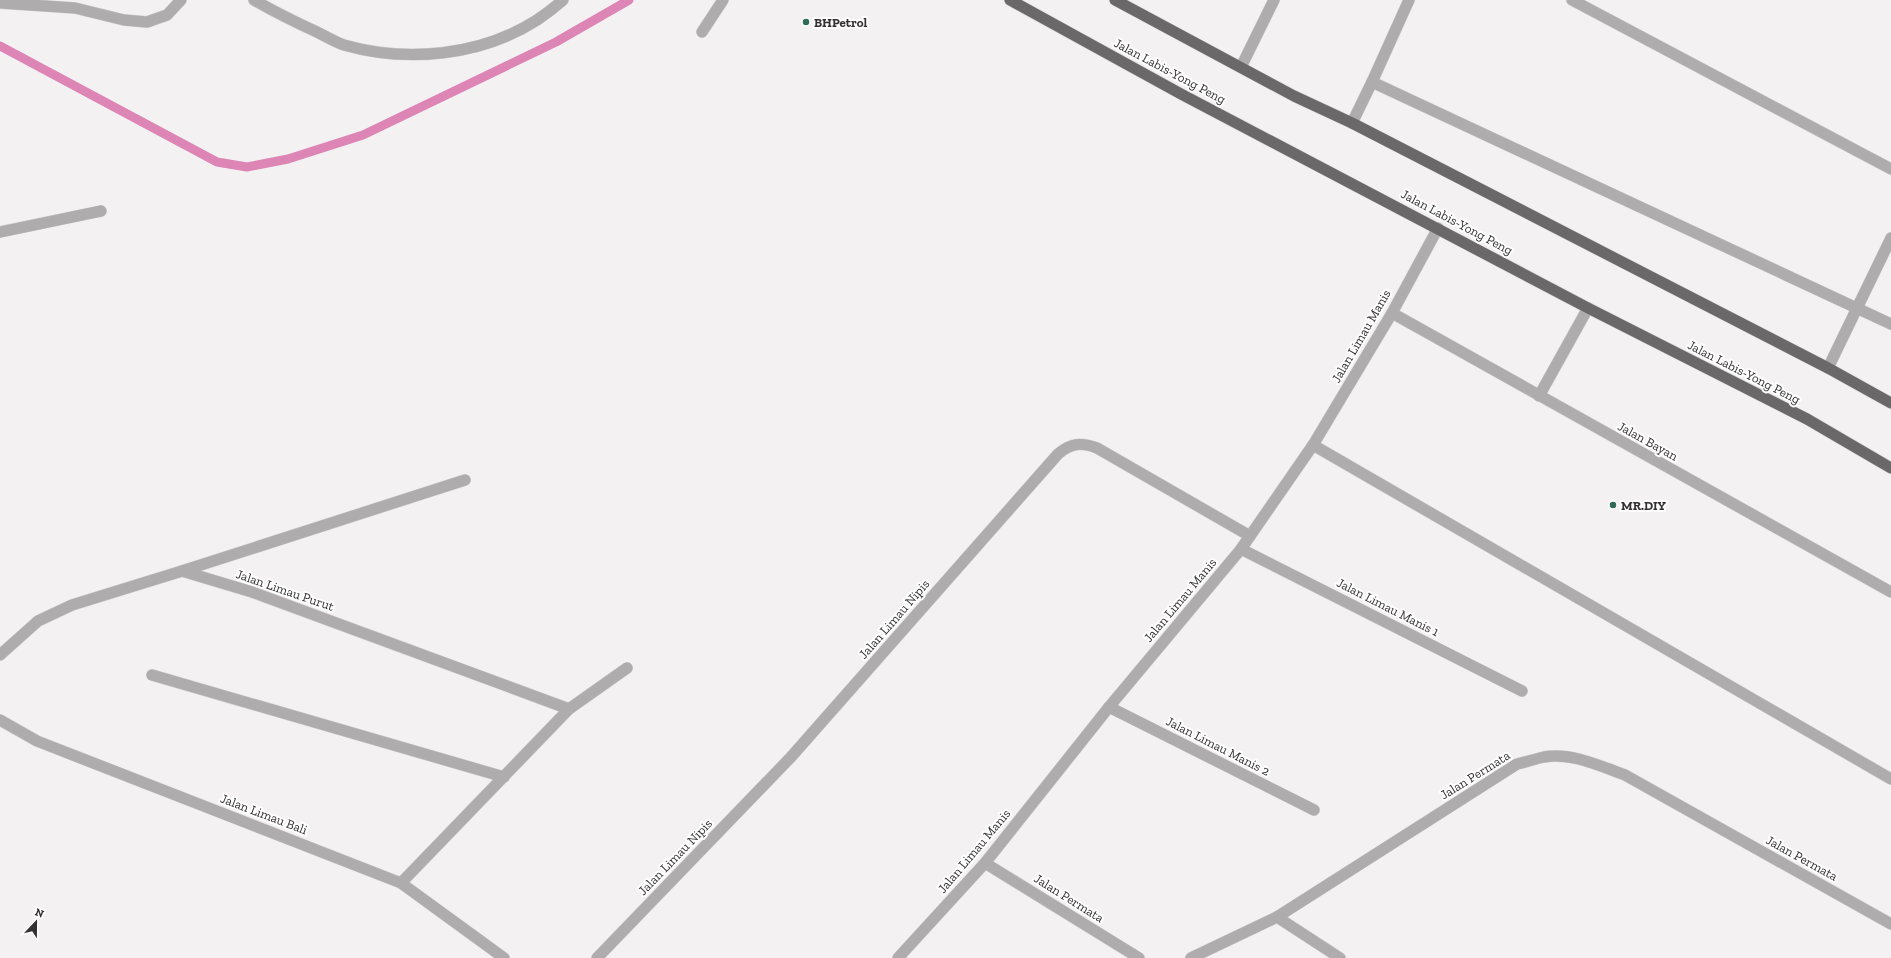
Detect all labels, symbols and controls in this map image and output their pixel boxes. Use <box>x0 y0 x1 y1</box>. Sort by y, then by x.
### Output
place label: BHPetrol <box>814 15 868 30</box>
marker: BHPetrol <box>801 17 811 27</box>
street label: Jalan Labis-Yong Peng <box>1112 35 1228 107</box>
street label: Jalan Labis-Yong Peng <box>1399 186 1515 258</box>
street label: Jalan Limau Manis <box>1328 287 1394 385</box>
street label: Jalan Labis-Yong Peng <box>1685 337 1803 407</box>
street label: Jalan Bayan <box>1615 418 1681 464</box>
place label: MR.DIY <box>1621 498 1666 513</box>
marker: MR.DIY <box>1608 500 1618 510</box>
street label: Jalan Limau Manis <box>1141 555 1220 645</box>
street label: Jalan Limau Purut <box>234 566 336 614</box>
street label: Jalan Limau Manis 1 <box>1334 575 1442 639</box>
street label: Jalan Limau Nipis <box>856 576 933 662</box>
street label: Jalan Limau Manis 2 <box>1164 713 1273 779</box>
street label: Jalan Permata <box>1437 747 1513 802</box>
street label: Jalan Limau Bali <box>219 791 310 838</box>
street label: Jalan Limau Manis <box>935 806 1014 896</box>
street label: Jalan Limau Nipis <box>635 816 715 898</box>
street label: Jalan Permata <box>1764 832 1841 884</box>
street label: Jalan Permata <box>1031 871 1107 926</box>
north arrow <box>16 902 56 942</box>
text: N <box>33 906 46 921</box>

